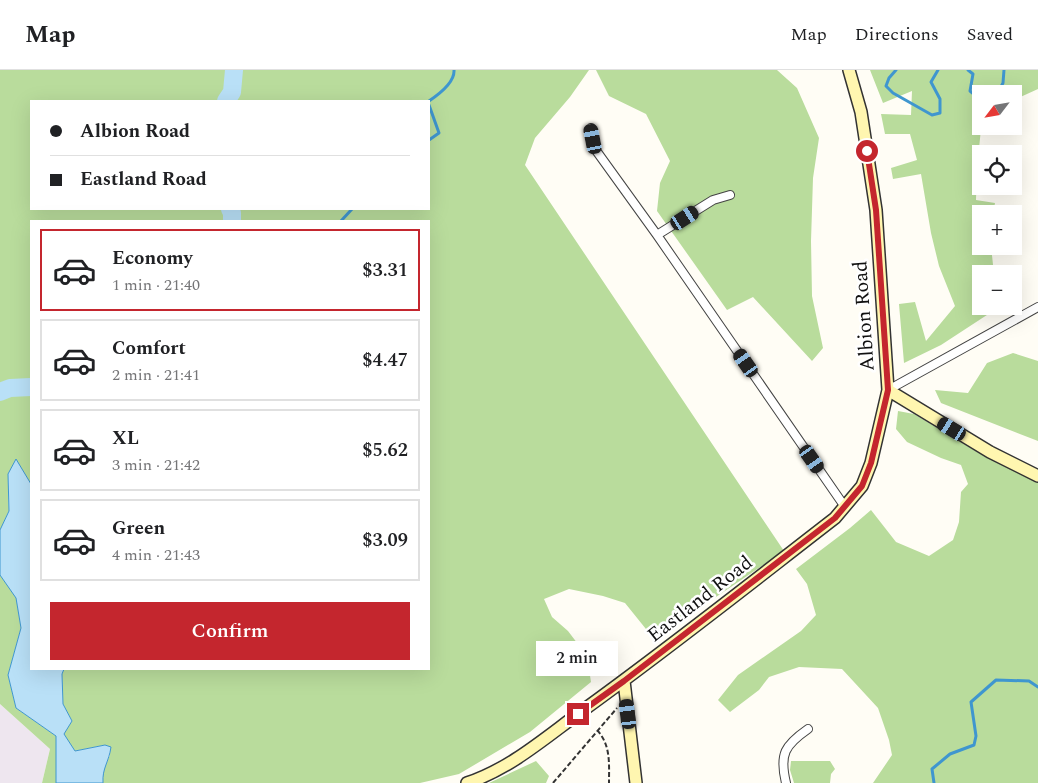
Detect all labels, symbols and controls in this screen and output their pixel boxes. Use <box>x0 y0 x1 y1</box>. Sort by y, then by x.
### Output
text: Map <box>25 17 75 53</box>
text: Map <box>791 21 827 48</box>
text: Directions <box>855 21 939 48</box>
text: Saved <box>967 21 1013 48</box>
north arrow <box>972 85 1022 135</box>
map controls <box>972 85 1022 315</box>
text: Albion Road <box>80 117 190 146</box>
car <box>582 123 603 155</box>
route start <box>856 140 878 162</box>
button: locate <box>972 145 1022 195</box>
text: Eastland Road <box>80 165 207 194</box>
car <box>668 204 701 232</box>
button: + <box>972 205 1022 255</box>
text: Economy <box>112 244 193 273</box>
icon: car <box>52 248 97 293</box>
text: $3.31 <box>362 256 408 285</box>
street label: Albion Road <box>845 260 883 372</box>
button: − <box>972 265 1022 315</box>
text: 1 min · 21:40 <box>112 273 200 297</box>
text: Comfort <box>112 334 186 363</box>
icon: car <box>52 338 97 383</box>
text: $4.47 <box>362 346 408 375</box>
car <box>731 346 760 380</box>
text: 2 min · 21:41 <box>112 363 200 387</box>
car <box>935 415 968 443</box>
text: XL <box>112 424 139 453</box>
icon: car <box>52 428 97 473</box>
text: $5.62 <box>362 436 408 465</box>
car <box>797 442 826 476</box>
text: 3 min · 21:42 <box>112 453 200 477</box>
text: Green <box>112 514 165 543</box>
icon: car <box>52 518 97 563</box>
text: $3.09 <box>362 526 408 555</box>
text: 4 min · 21:43 <box>112 543 200 567</box>
street label: Eastland Road <box>641 548 759 650</box>
button: Confirm <box>50 602 410 660</box>
callout: 2 min <box>537 642 619 676</box>
text: 2 min <box>556 646 598 670</box>
car <box>618 698 637 730</box>
route end <box>567 703 589 725</box>

